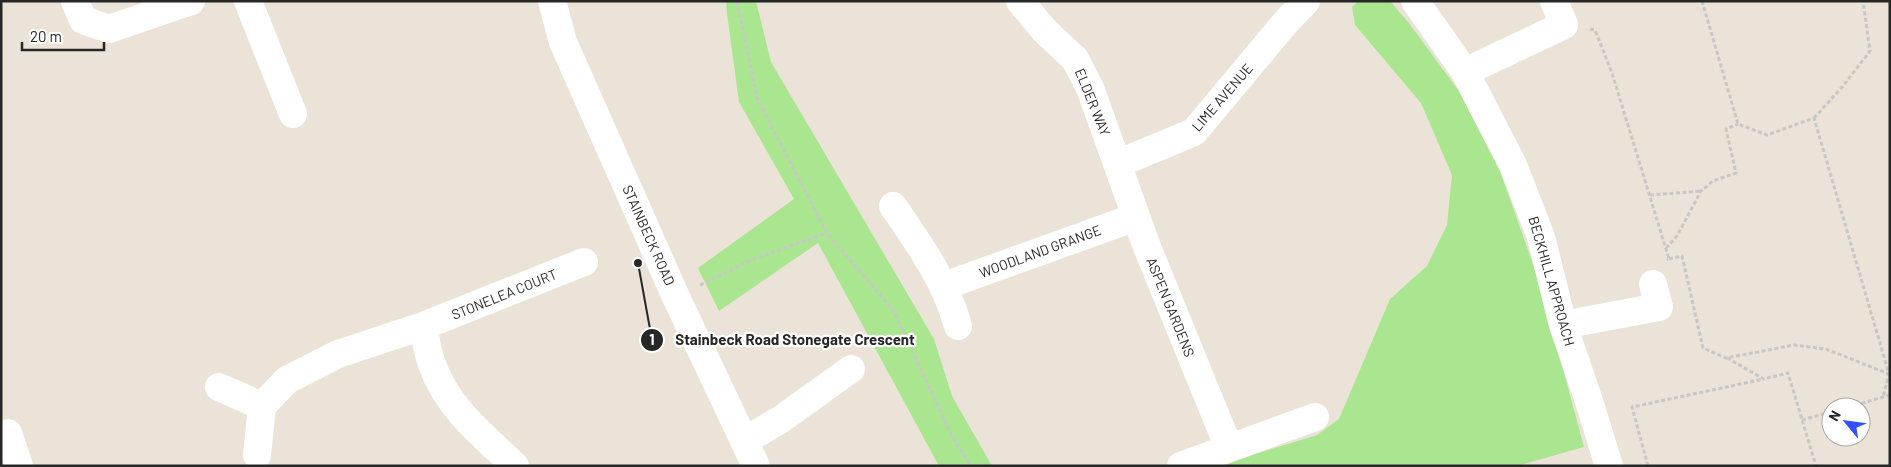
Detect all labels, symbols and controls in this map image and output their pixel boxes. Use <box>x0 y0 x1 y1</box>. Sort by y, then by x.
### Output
scale bar <box>22 20 105 52</box>
text: 20 m <box>30 27 62 45</box>
street label: LIME AVENUE <box>1188 60 1256 134</box>
street label: ELDER WAY <box>1072 66 1114 138</box>
street label: STAINBECK ROAD <box>619 182 679 288</box>
street label: BECKHILL APPROACH <box>1525 214 1579 348</box>
street label: WOODLAND GRANGE <box>977 221 1103 281</box>
street label: ASPEN GARDENS <box>1143 255 1199 359</box>
street label: STONELEA COURT <box>449 265 559 323</box>
callout: Stainbeck Road Stonegate Crescent <box>640 325 925 355</box>
text: 1 <box>649 330 655 348</box>
text: Stainbeck Road Stonegate Crescent <box>675 330 915 348</box>
north arrow <box>1821 397 1871 447</box>
text: N <box>1825 407 1844 424</box>

